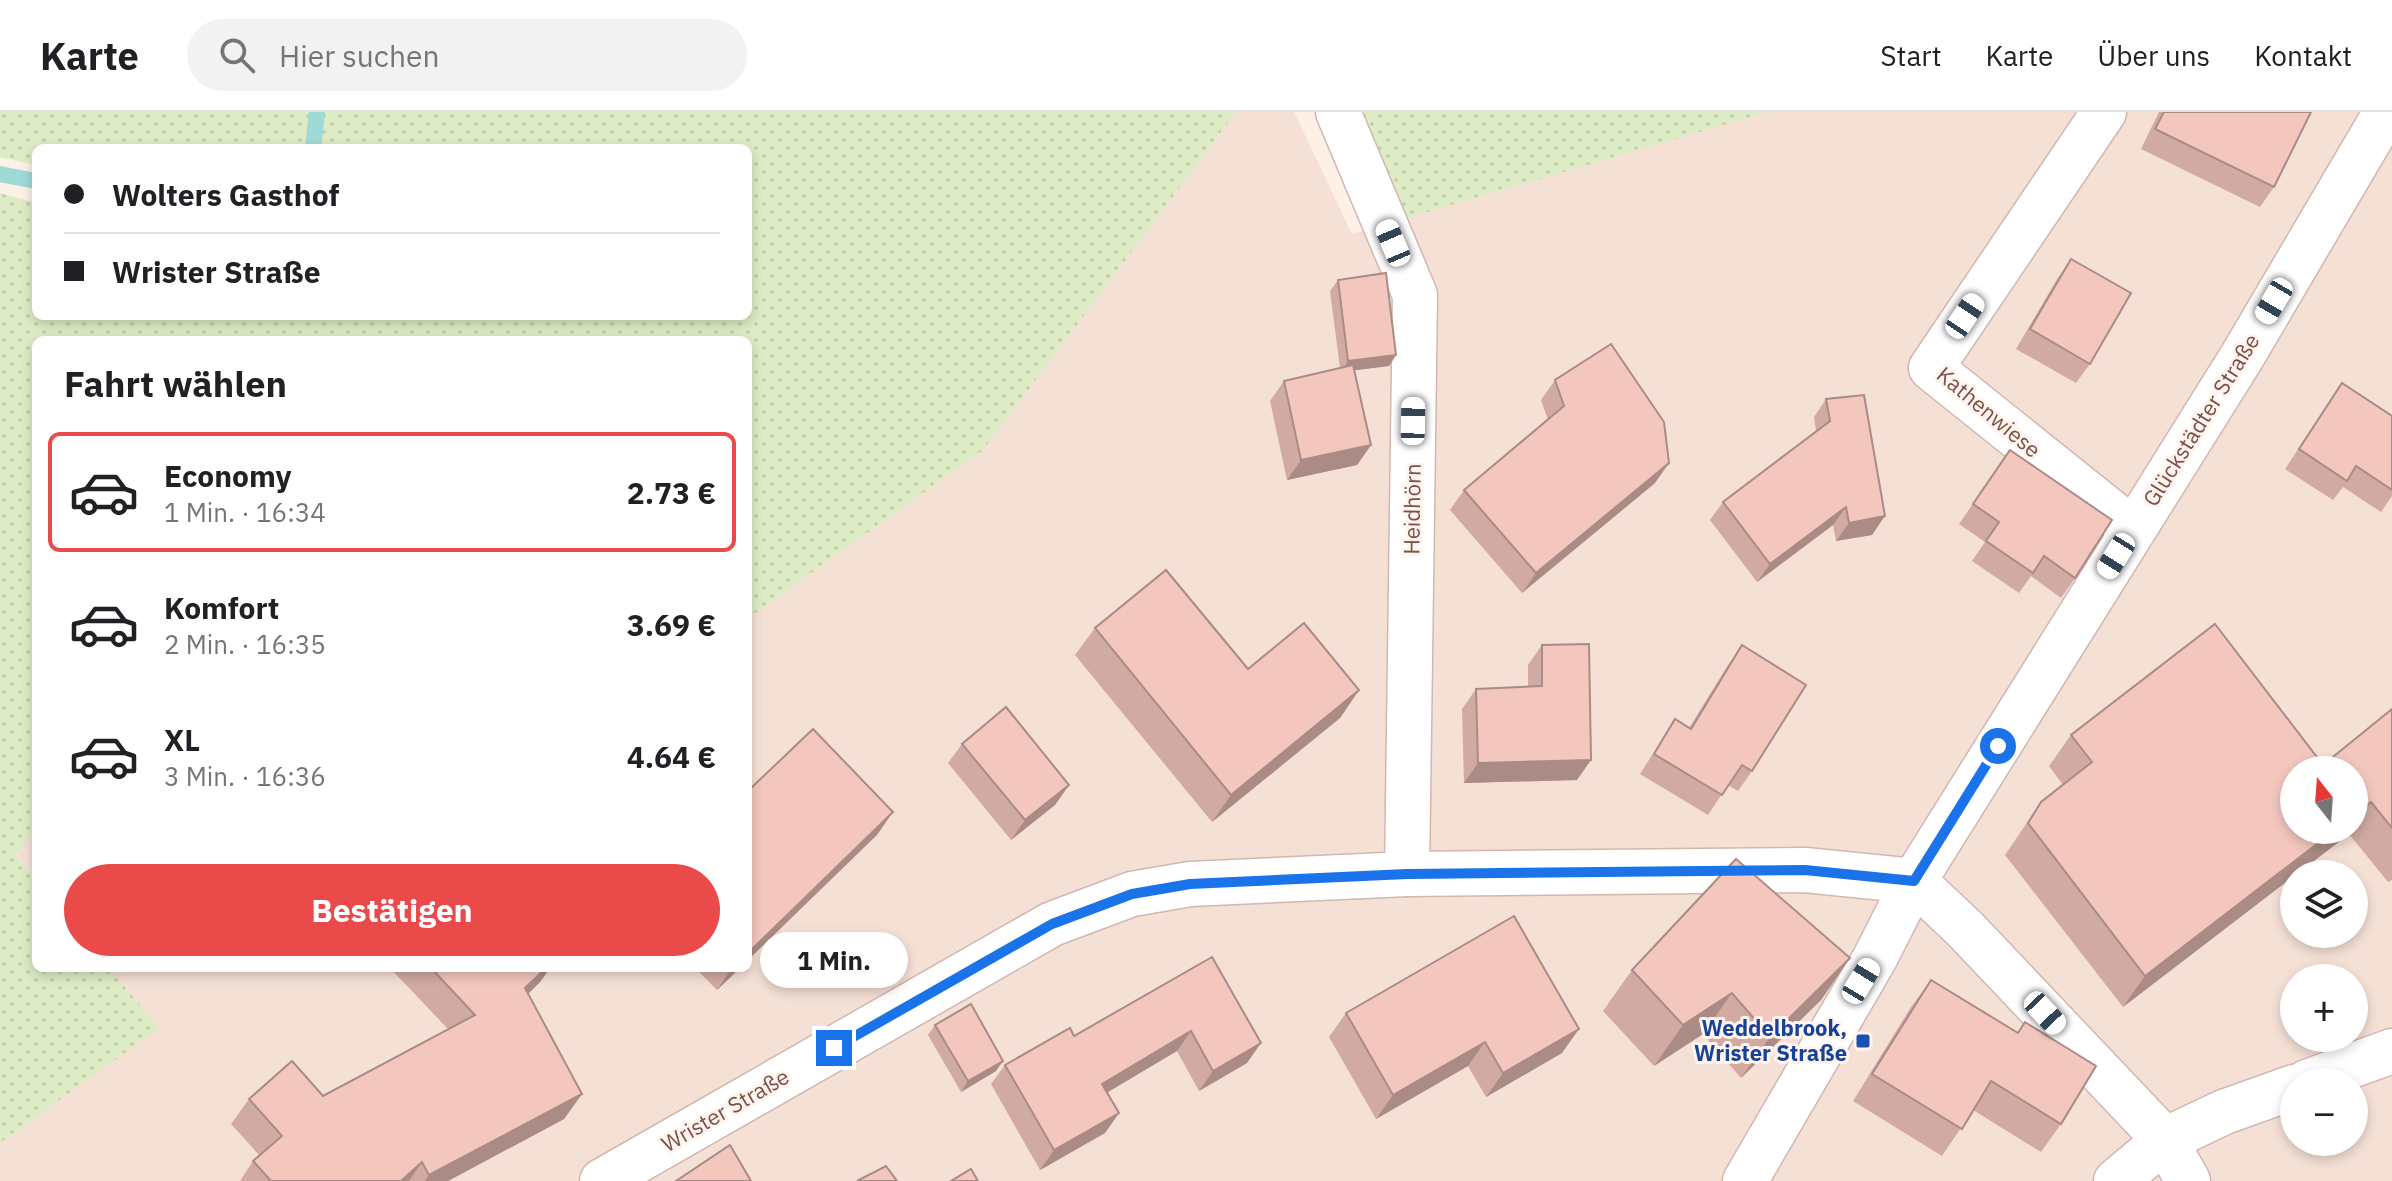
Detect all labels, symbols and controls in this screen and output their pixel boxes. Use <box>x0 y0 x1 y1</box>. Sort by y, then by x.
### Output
search box <box>187 19 747 91</box>
text: Karte <box>40 31 139 80</box>
icon: search <box>215 33 259 77</box>
text: Hier suchen <box>279 36 440 75</box>
text: Start <box>1880 37 1942 74</box>
text: Karte <box>1986 37 2053 74</box>
text: Über uns <box>2097 37 2210 74</box>
text: Kontakt <box>2254 37 2352 74</box>
text: Wolters Gasthof <box>112 175 339 214</box>
car <box>1373 216 1413 270</box>
text: Wrister Straße <box>112 252 321 291</box>
car <box>2252 274 2296 328</box>
car <box>1942 289 1988 343</box>
street label: Glückstädter Straße <box>2136 328 2265 512</box>
text: Fahrt wählen <box>64 360 287 407</box>
street label: Kathenwiese <box>1931 360 2047 464</box>
car <box>1401 397 1425 445</box>
icon: car <box>68 456 140 528</box>
text: Economy <box>164 456 292 495</box>
street label: Heidhörn <box>1396 463 1427 555</box>
text: 2.73 € <box>627 473 716 512</box>
text: 1 Min. · 16:34 <box>164 495 326 529</box>
car <box>2093 529 2139 583</box>
icon: car <box>68 588 140 660</box>
text: Komfort <box>164 588 279 627</box>
text: 3.69 € <box>627 605 716 644</box>
text: 2 Min. · 16:35 <box>164 627 326 661</box>
icon: car <box>68 720 140 792</box>
text: XL <box>164 720 200 759</box>
route start <box>1980 728 2016 764</box>
text: 4.64 € <box>627 737 716 776</box>
north arrow <box>2280 756 2368 844</box>
map controls <box>2280 756 2368 1156</box>
text: 3 Min. · 16:36 <box>164 759 326 793</box>
button: layers <box>2280 860 2368 948</box>
button: Bestätigen <box>64 864 720 956</box>
callout: 1 Min. <box>760 932 908 988</box>
text: 1 Min. <box>797 943 871 977</box>
car <box>1838 954 1884 1008</box>
button: + <box>2280 964 2368 1052</box>
car <box>2020 987 2070 1039</box>
place label: Weddelbrook, Wrister Straße <box>1694 1013 1847 1067</box>
route end <box>816 1030 852 1066</box>
marker: Weddelbrook, Wrister Straße <box>1854 1032 1872 1050</box>
street label: Wrister Straße <box>656 1061 794 1158</box>
button: − <box>2280 1068 2368 1156</box>

